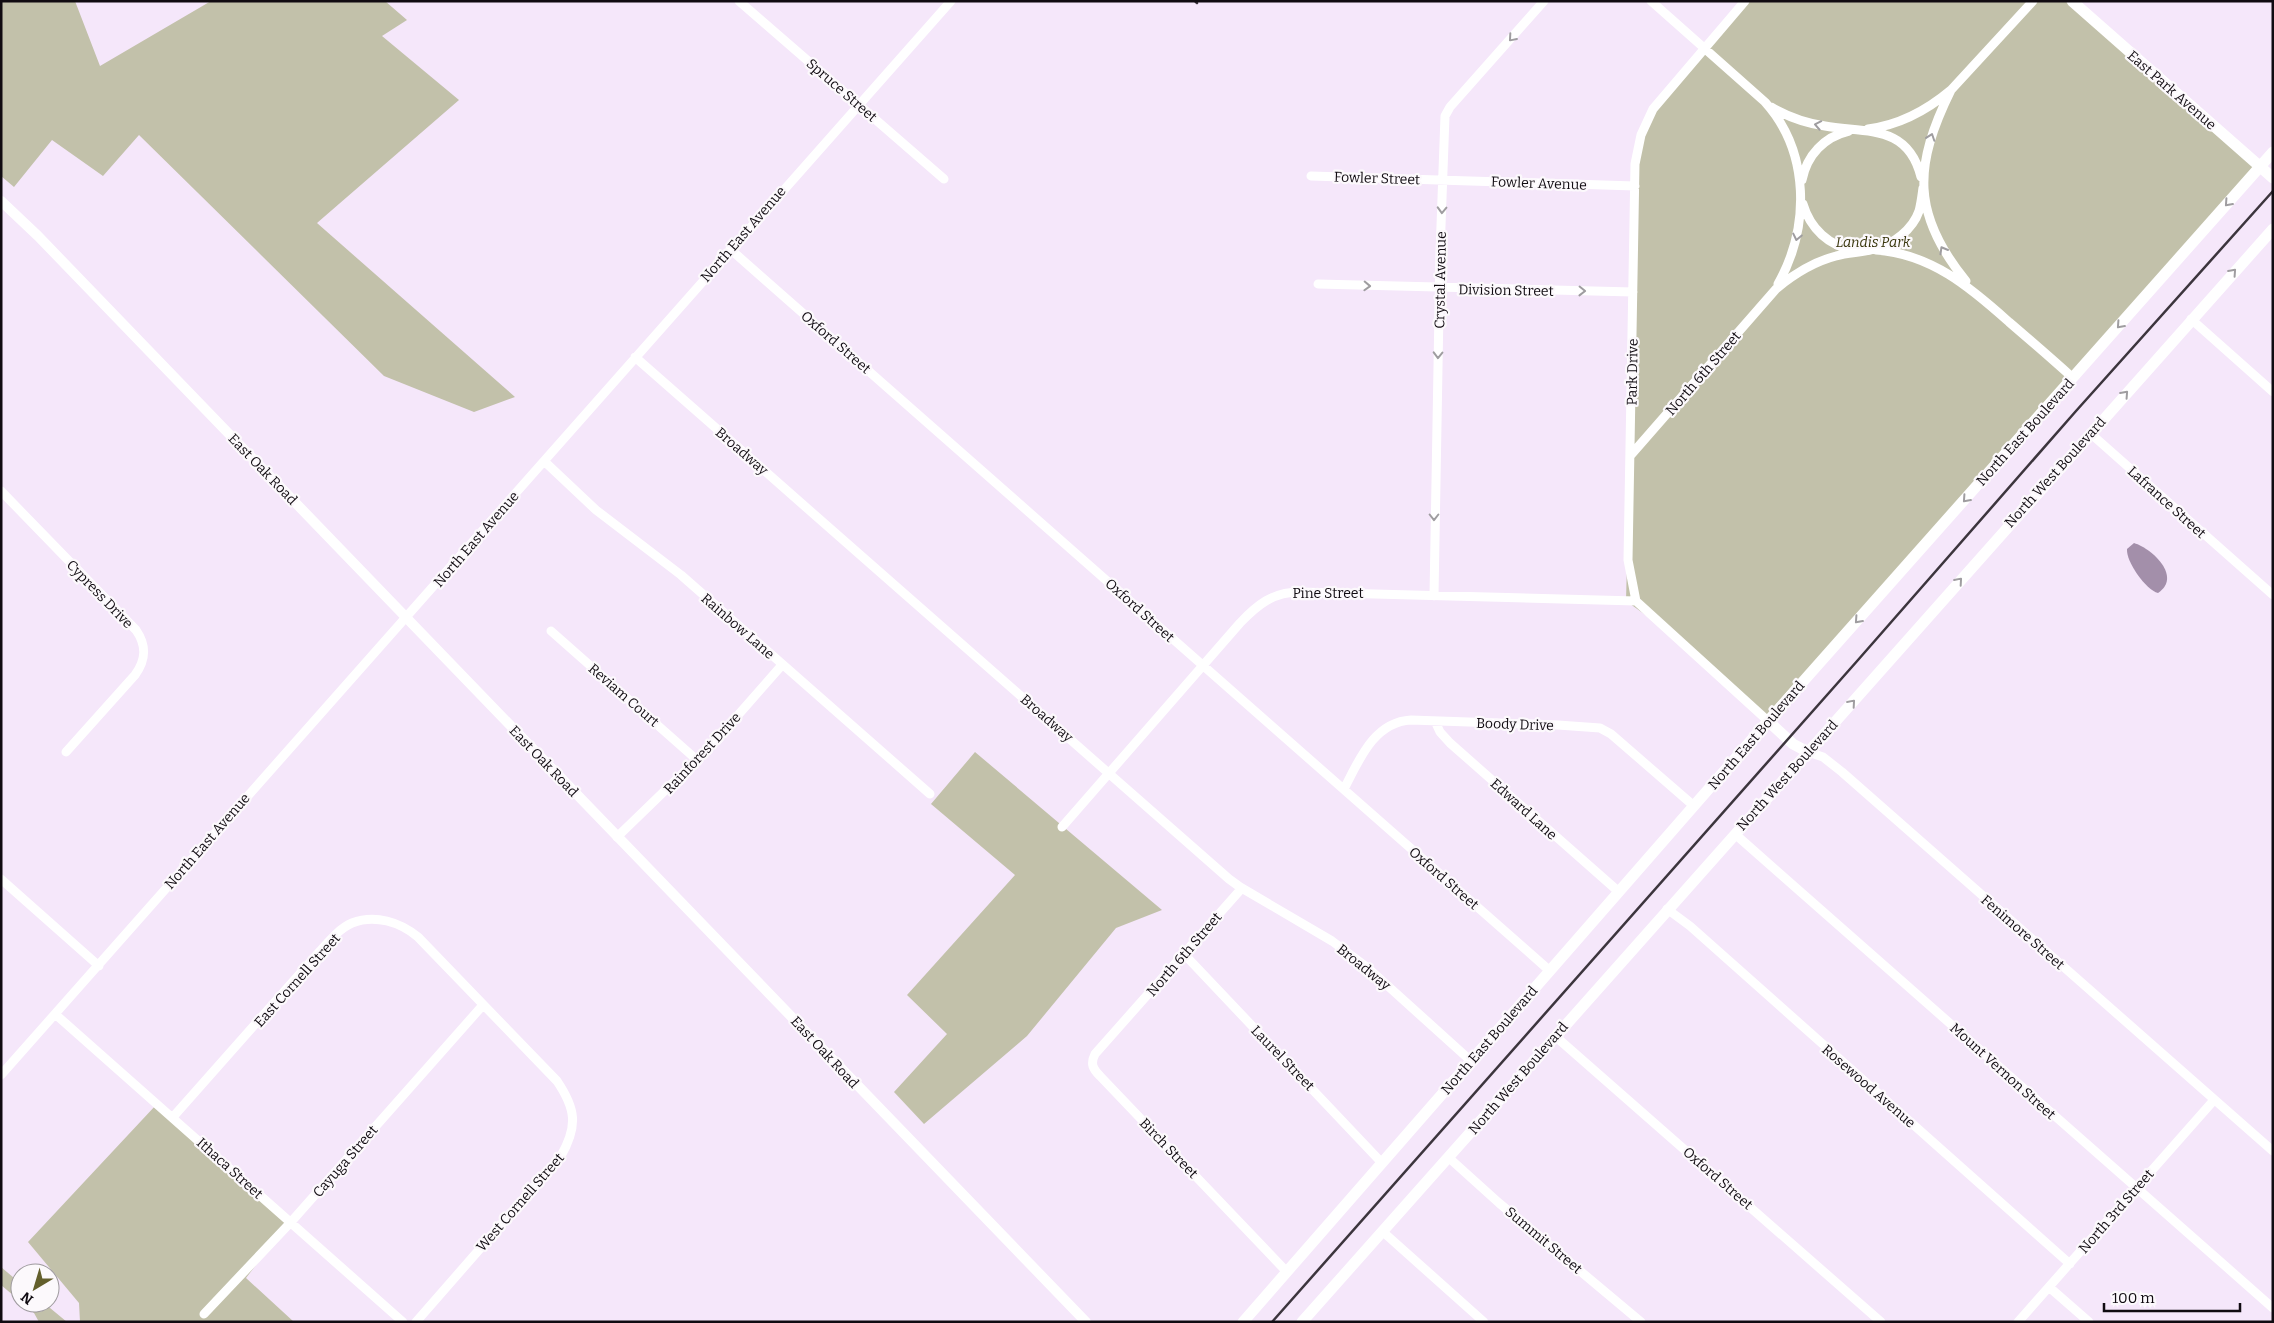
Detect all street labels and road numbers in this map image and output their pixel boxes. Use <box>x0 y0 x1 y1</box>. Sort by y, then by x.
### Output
street label: East Park Avenue <box>2124 47 2220 134</box>
street label: Spruce Street <box>803 55 880 126</box>
street label: Fowler Street <box>1334 168 1420 189</box>
street label: Fowler Avenue <box>1491 173 1587 194</box>
street label: North East Avenue <box>697 183 790 286</box>
street label: Crystal Avenue <box>1431 231 1450 329</box>
street label: Division Street <box>1458 281 1554 300</box>
street label: Oxford Street <box>797 307 874 377</box>
street label: North 6th Street <box>1662 328 1744 419</box>
street label: Park Drive <box>1623 338 1642 406</box>
street label: North East Boulevard <box>1973 375 2078 489</box>
street label: North West Boulevard <box>2001 414 2110 531</box>
street label: Broadway <box>712 424 772 479</box>
street label: East Oak Road <box>225 430 301 508</box>
street label: Lafrance Street <box>2124 463 2209 542</box>
street label: North East Avenue <box>430 488 523 591</box>
street label: Cypress Drive <box>63 557 137 632</box>
street label: Oxford Street <box>1102 575 1178 646</box>
street label: Pine Street <box>1292 585 1364 602</box>
street label: Rainbow Lane <box>698 590 778 663</box>
street label: Reviam Court <box>585 660 662 731</box>
street label: North East Boulevard <box>1705 678 1808 793</box>
street label: Broadway <box>1017 691 1077 746</box>
street label: Rainforest Drive <box>660 709 744 798</box>
street label: Boody Drive <box>1476 715 1554 734</box>
street label: North West Boulevard <box>1733 717 1842 834</box>
street label: East Oak Road <box>506 722 582 800</box>
street label: Edward Lane <box>1487 775 1560 844</box>
street label: North East Avenue <box>161 790 254 893</box>
street label: Oxford Street <box>1405 843 1482 913</box>
street label: Fenimore Street <box>1977 891 2068 973</box>
street label: North 6th Street <box>1143 909 1225 1000</box>
street label: East Cornell Street <box>251 930 344 1031</box>
street label: Broadway <box>1333 941 1394 994</box>
street label: North East Boulevard <box>1438 983 1541 1098</box>
street label: East Oak Road <box>787 1013 862 1092</box>
street label: North West Boulevard <box>1465 1019 1572 1138</box>
street label: Mount Vernon Street <box>1946 1020 2059 1123</box>
street label: Laurel Street <box>1247 1022 1318 1094</box>
street label: Rosewood Avenue <box>1818 1041 1919 1132</box>
street label: Birch Street <box>1136 1115 1201 1182</box>
street label: Cayuga Street <box>310 1122 381 1201</box>
street label: Ithaca Street <box>193 1134 266 1203</box>
street label: Oxford Street <box>1679 1143 1756 1213</box>
street label: West Cornell Street <box>473 1150 568 1255</box>
street label: North 3rd Street <box>2075 1166 2157 1257</box>
street label: Summit Street <box>1502 1203 1586 1277</box>

